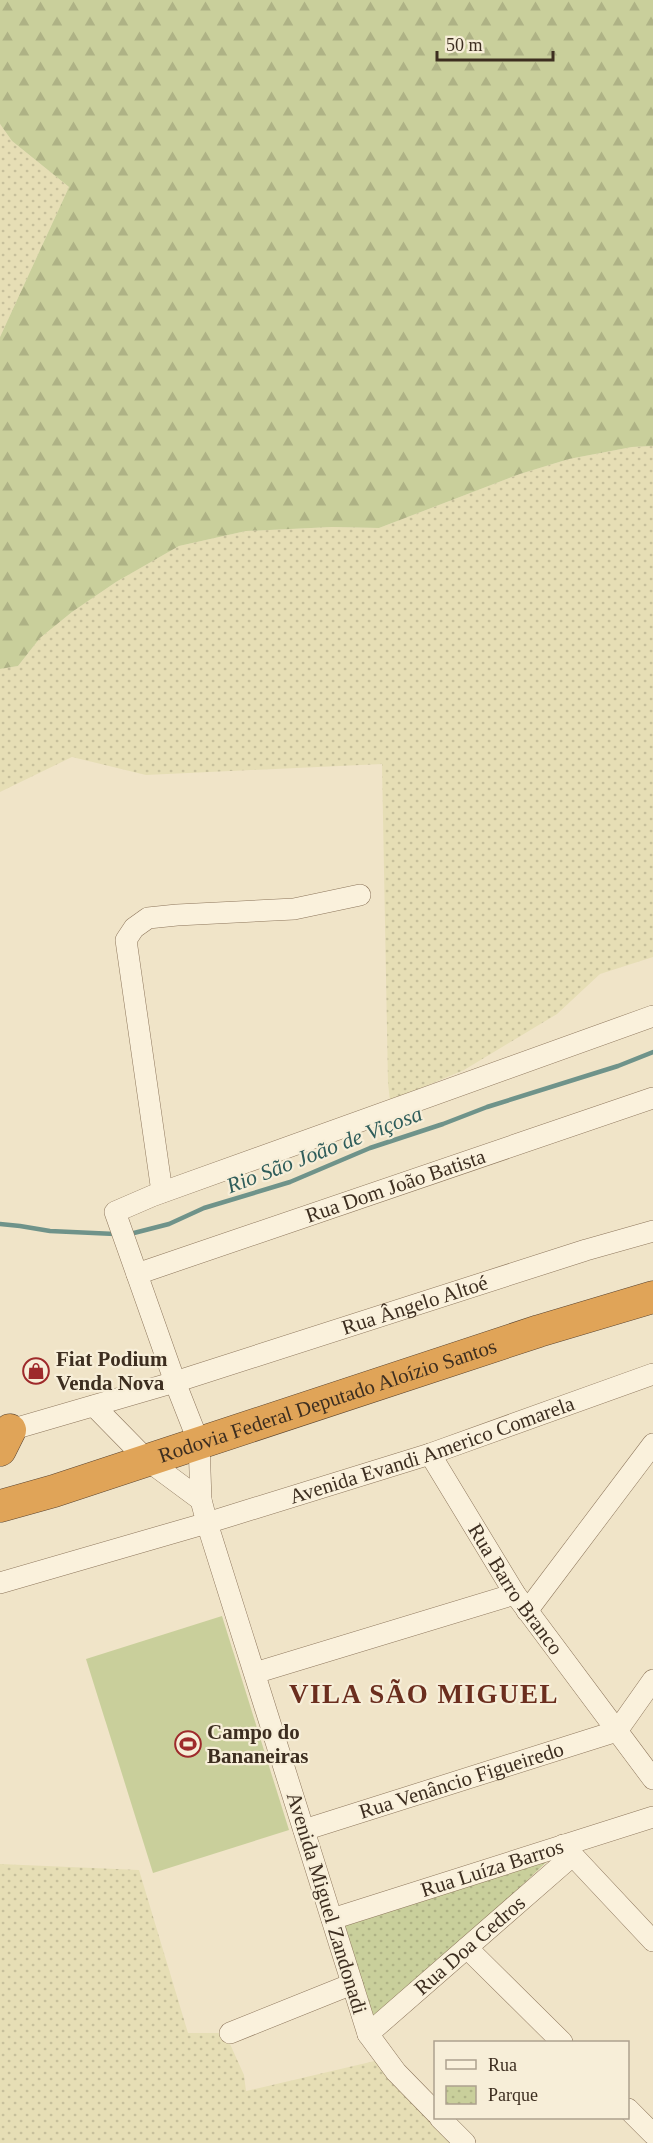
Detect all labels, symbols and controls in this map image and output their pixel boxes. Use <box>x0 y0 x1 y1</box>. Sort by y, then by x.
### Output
scale bar <box>437 24 552 62</box>
text: 50 m <box>446 35 483 55</box>
water label: Rio São João de Viçosa <box>222 1101 425 1199</box>
street label: Rua Dom João Batista <box>302 1144 489 1228</box>
street label: Rua Ângelo Altoé <box>339 1270 491 1340</box>
street label: Rodovia Federal Deputado Aloízio Santos <box>155 1334 500 1468</box>
place label: Fiat Podium Venda Nova <box>56 1347 168 1395</box>
shop icon: Fiat Podium Venda Nova <box>21 1356 51 1386</box>
street label: Avenida Evandi Americo Comarela <box>287 1391 578 1509</box>
street label: Rua Barro Branco <box>463 1519 568 1659</box>
district label: VILA SÃO MIGUEL <box>289 1679 559 1709</box>
place label: Campo do Bananeiras <box>207 1720 309 1768</box>
sports icon: Campo do Bananeiras <box>173 1729 203 1759</box>
street label: Rua Venâncio Figueiredo <box>356 1737 567 1824</box>
street label: Avenida Miguel Zandonadi <box>282 1789 372 2017</box>
street label: Rua Luíza Barros <box>418 1834 566 1902</box>
street label: Rua Doa Cedros <box>410 1891 530 2000</box>
legend <box>434 2041 629 2119</box>
text: Rua <box>488 2055 517 2075</box>
text: Parque <box>488 2085 538 2105</box>

